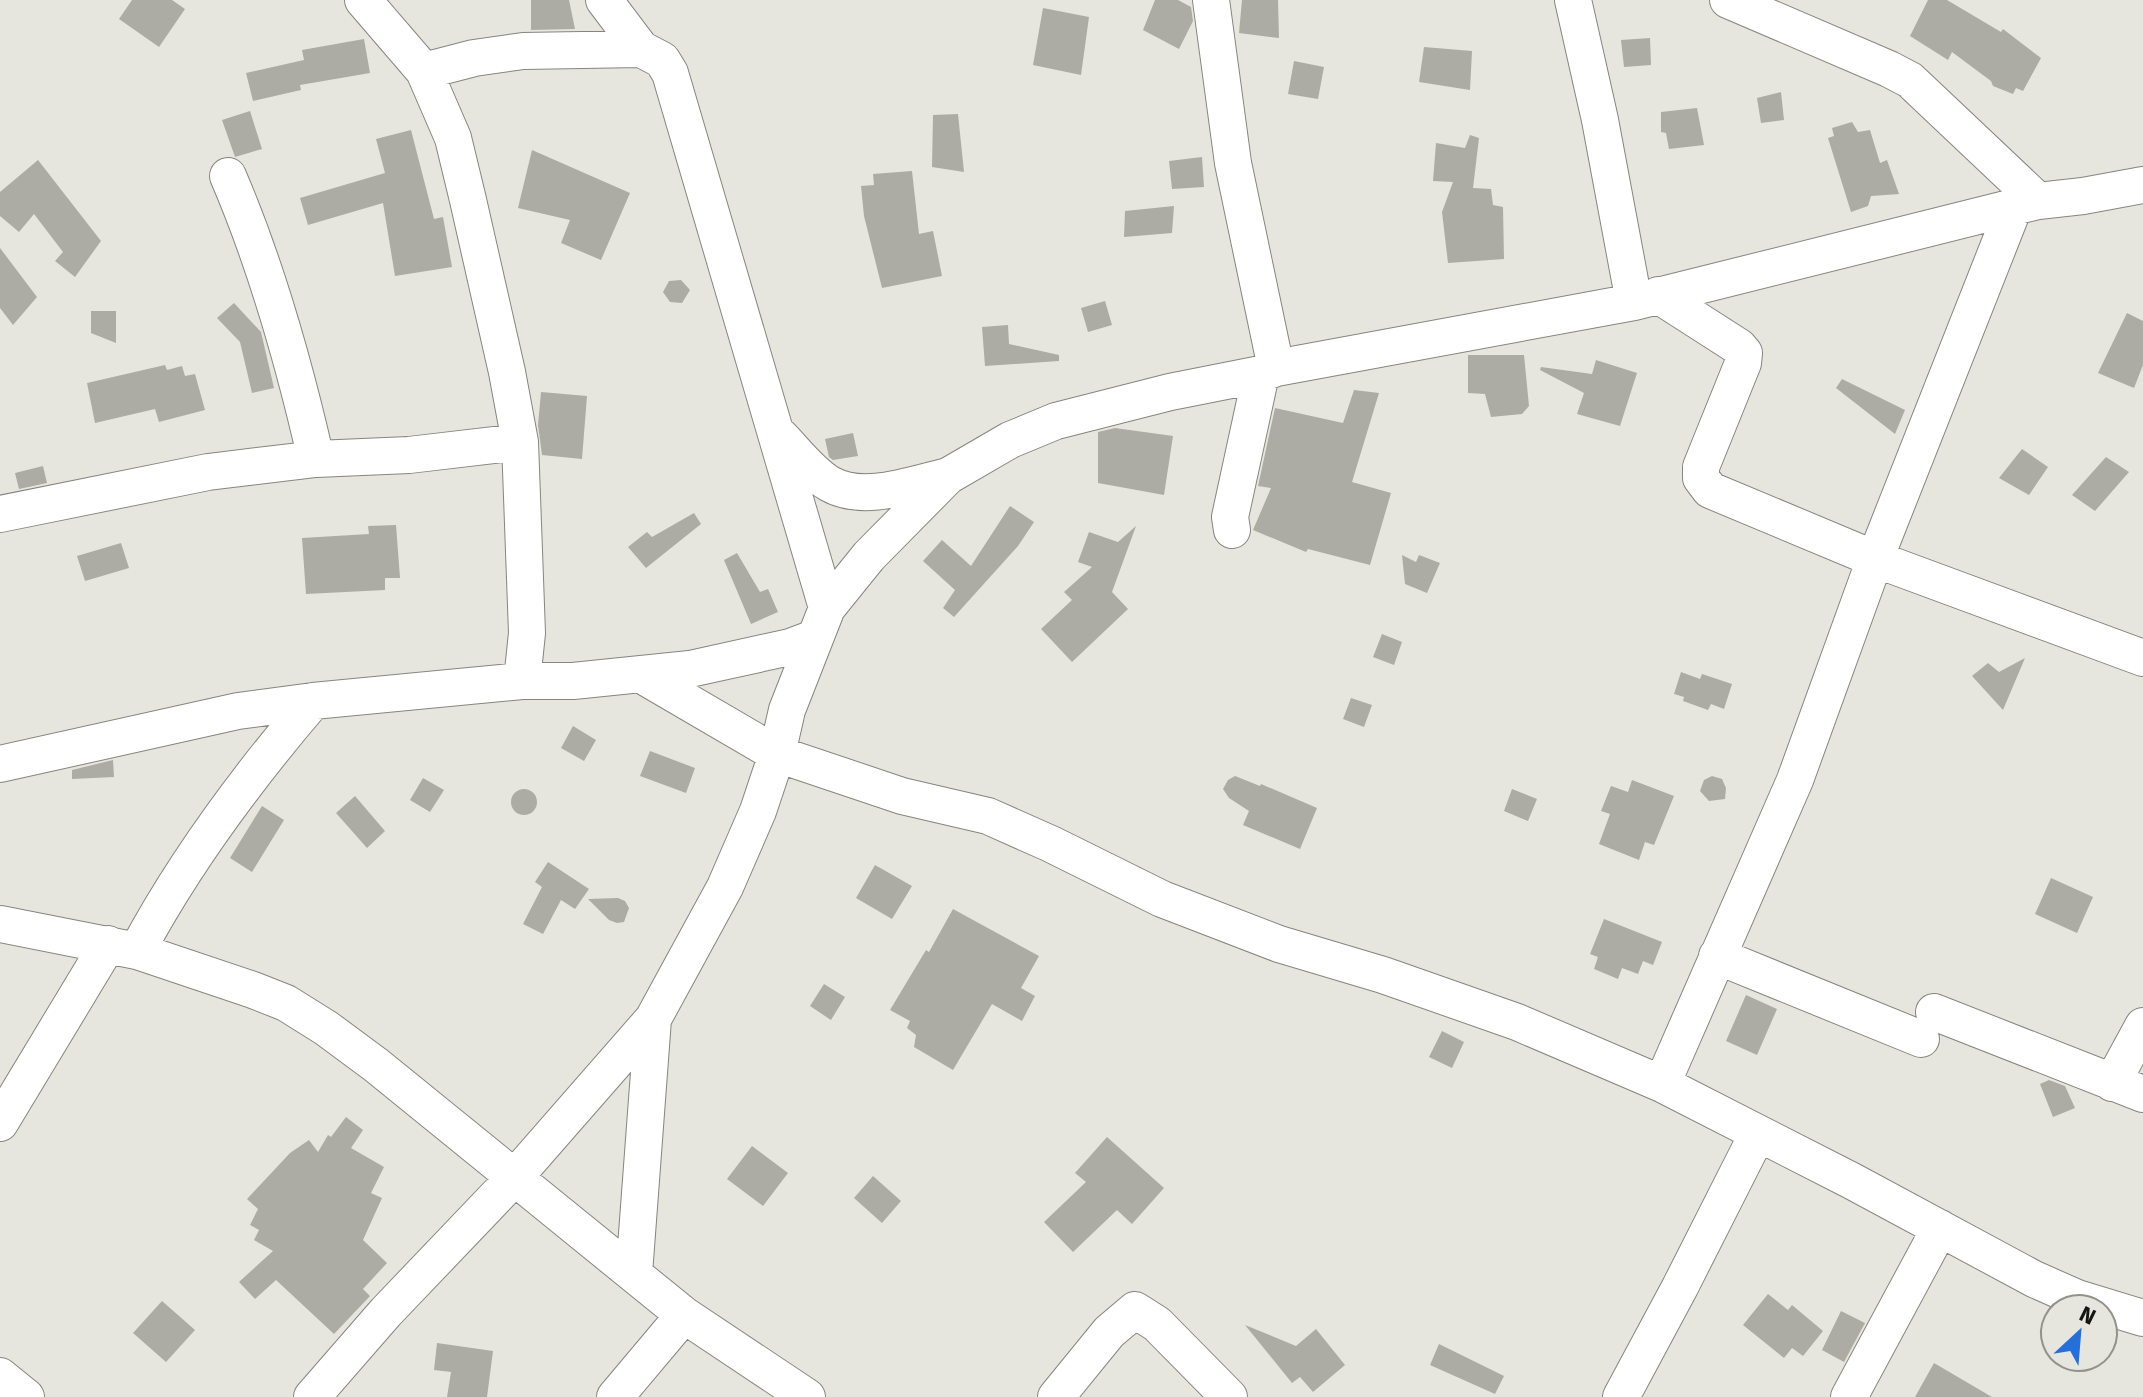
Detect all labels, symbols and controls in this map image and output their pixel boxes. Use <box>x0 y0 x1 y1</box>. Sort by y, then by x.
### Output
north arrow <box>2039 1293 2119 1373</box>
text: N <box>2075 1300 2100 1331</box>

